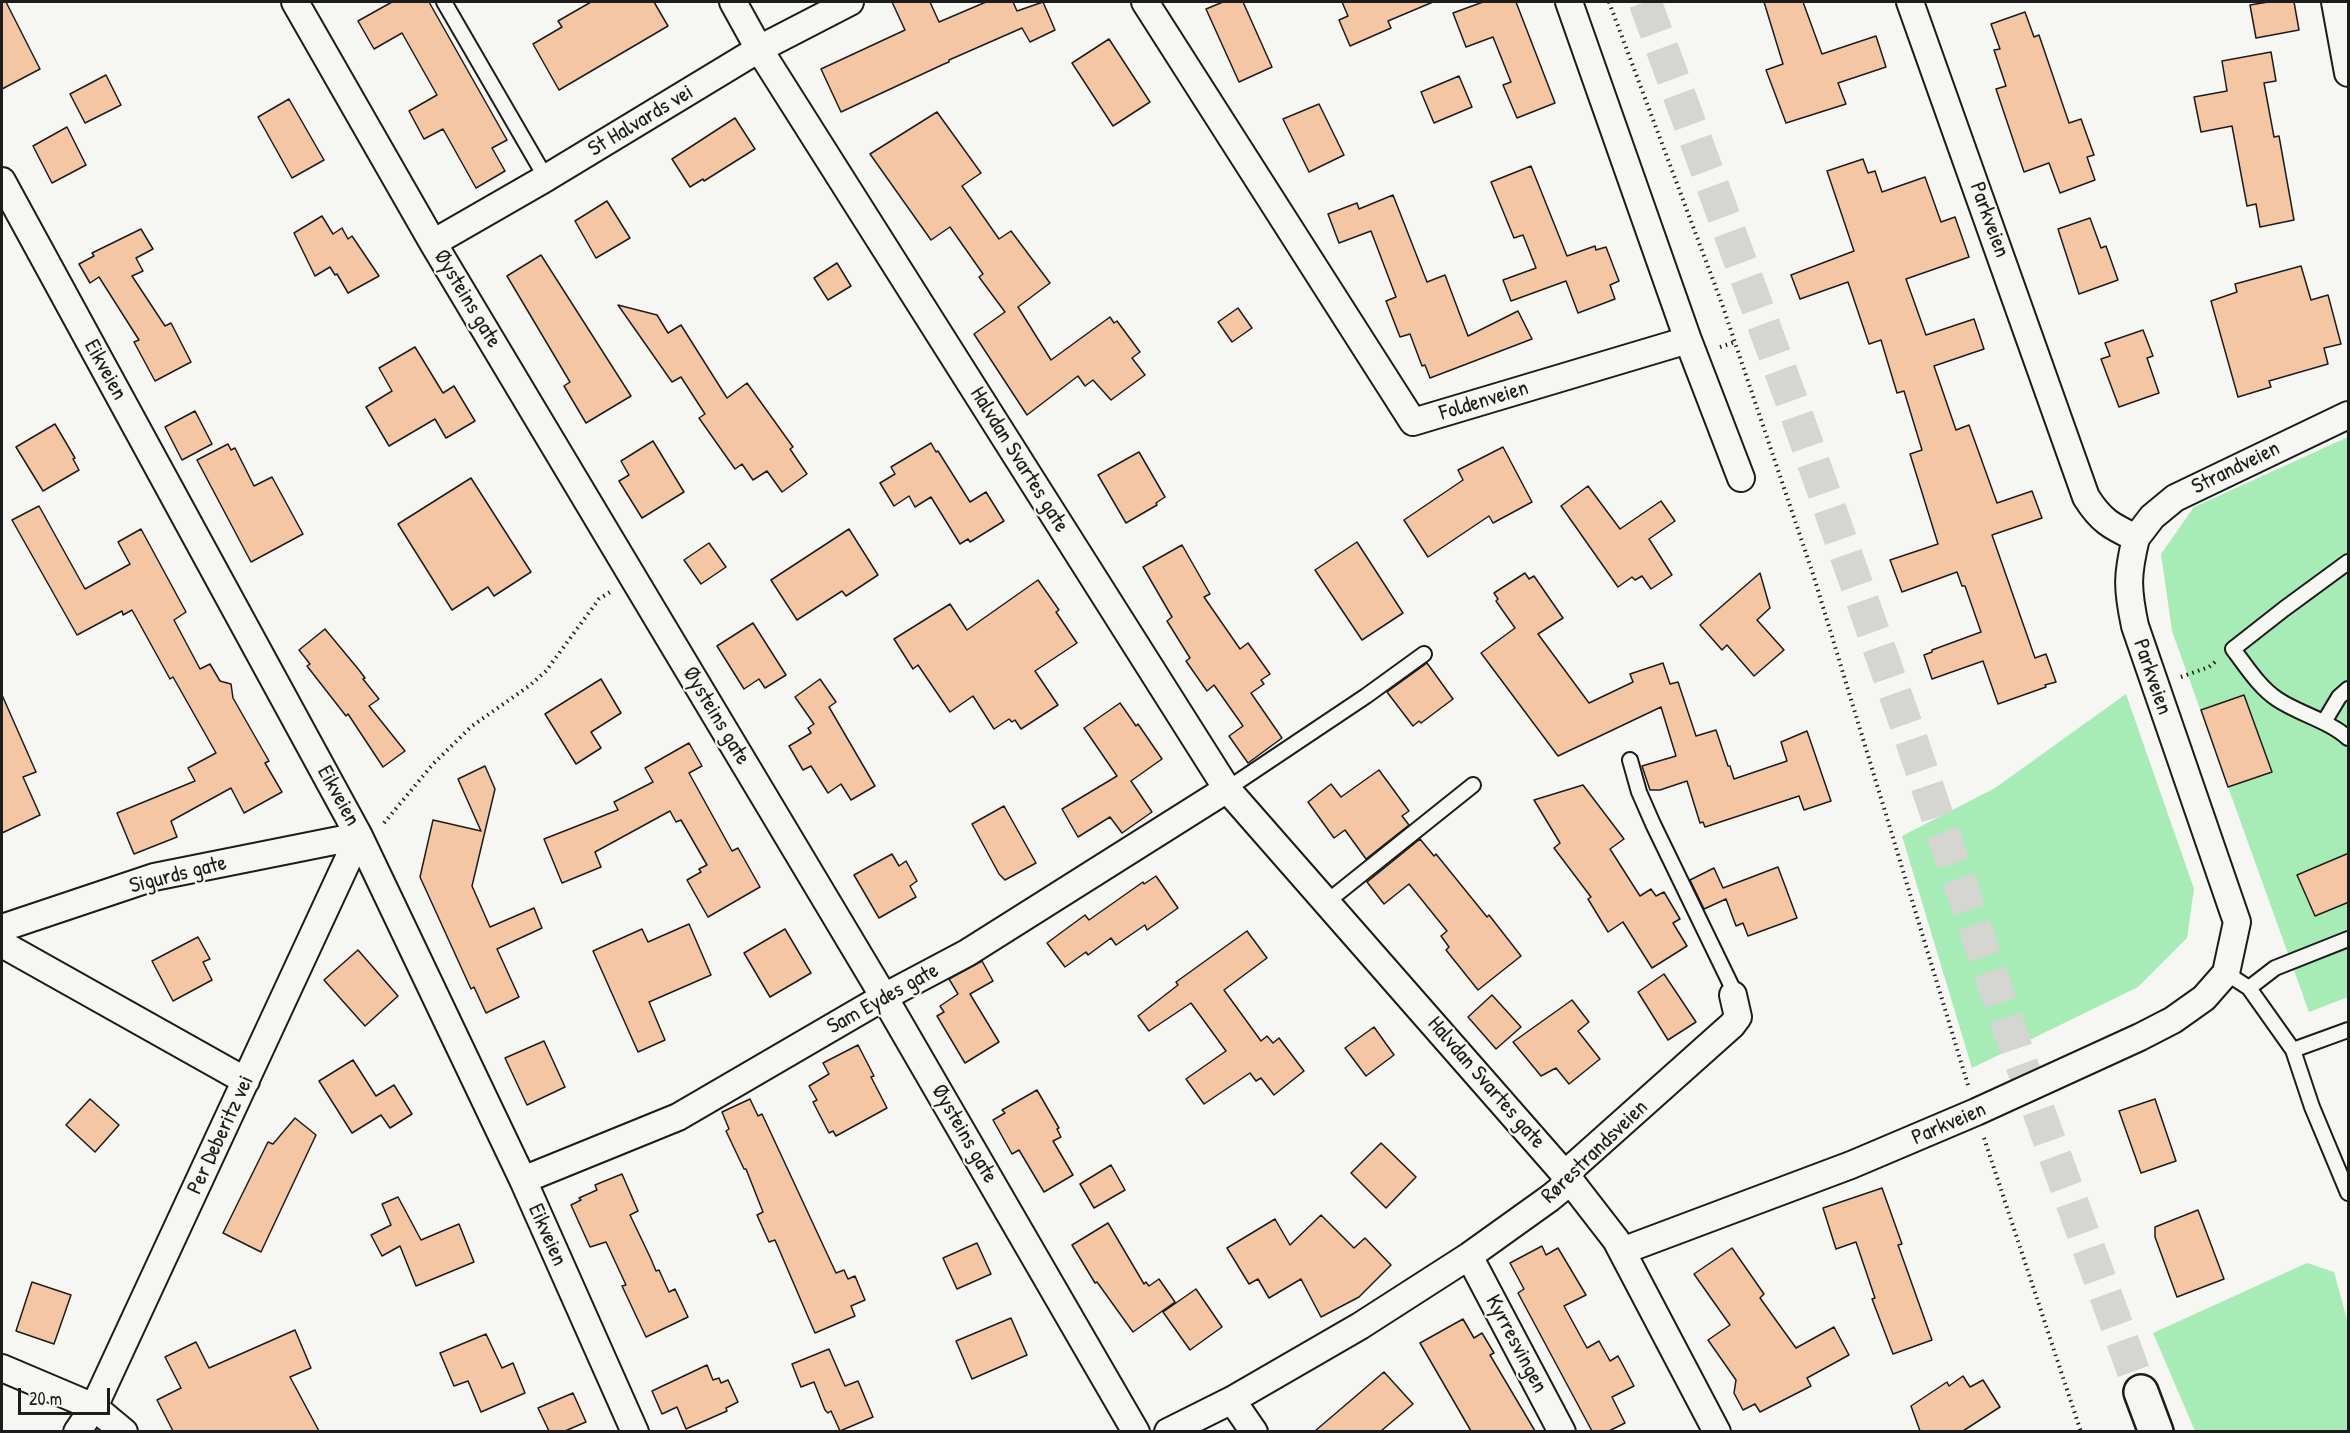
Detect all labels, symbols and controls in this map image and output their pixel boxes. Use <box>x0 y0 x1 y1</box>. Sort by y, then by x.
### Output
street label: St Halvards vei <box>584 79 698 163</box>
street label: Parkveien <box>1963 179 2015 261</box>
street label: Øysteins gate <box>427 245 507 353</box>
street label: Eikveien <box>78 335 132 405</box>
street label: Foldenveien <box>1436 375 1532 427</box>
street label: Halvdan Svartes gate <box>964 382 1074 538</box>
street label: Strandveien <box>2188 435 2284 501</box>
street label: Parkveien <box>2127 636 2177 718</box>
street label: Øysteins gate <box>676 662 756 770</box>
street label: Eikveien <box>311 761 365 831</box>
street label: Sigurds gate <box>127 850 229 900</box>
street label: Sam Eydes gate <box>823 958 943 1040</box>
street label: Halvdan Svartes gate <box>1421 1012 1551 1154</box>
street label: Per Deberitz vei <box>182 1071 260 1199</box>
street label: Øysteins gate <box>925 1080 1003 1188</box>
street label: Rørestrandsveien <box>1536 1095 1654 1209</box>
street label: Parkveien <box>1908 1097 1990 1151</box>
street label: Eikveien <box>522 1200 572 1270</box>
street label: Kyrresvingen <box>1479 1291 1553 1397</box>
scale bar <box>21 1376 112 1414</box>
text: 20 m <box>29 1386 62 1411</box>

